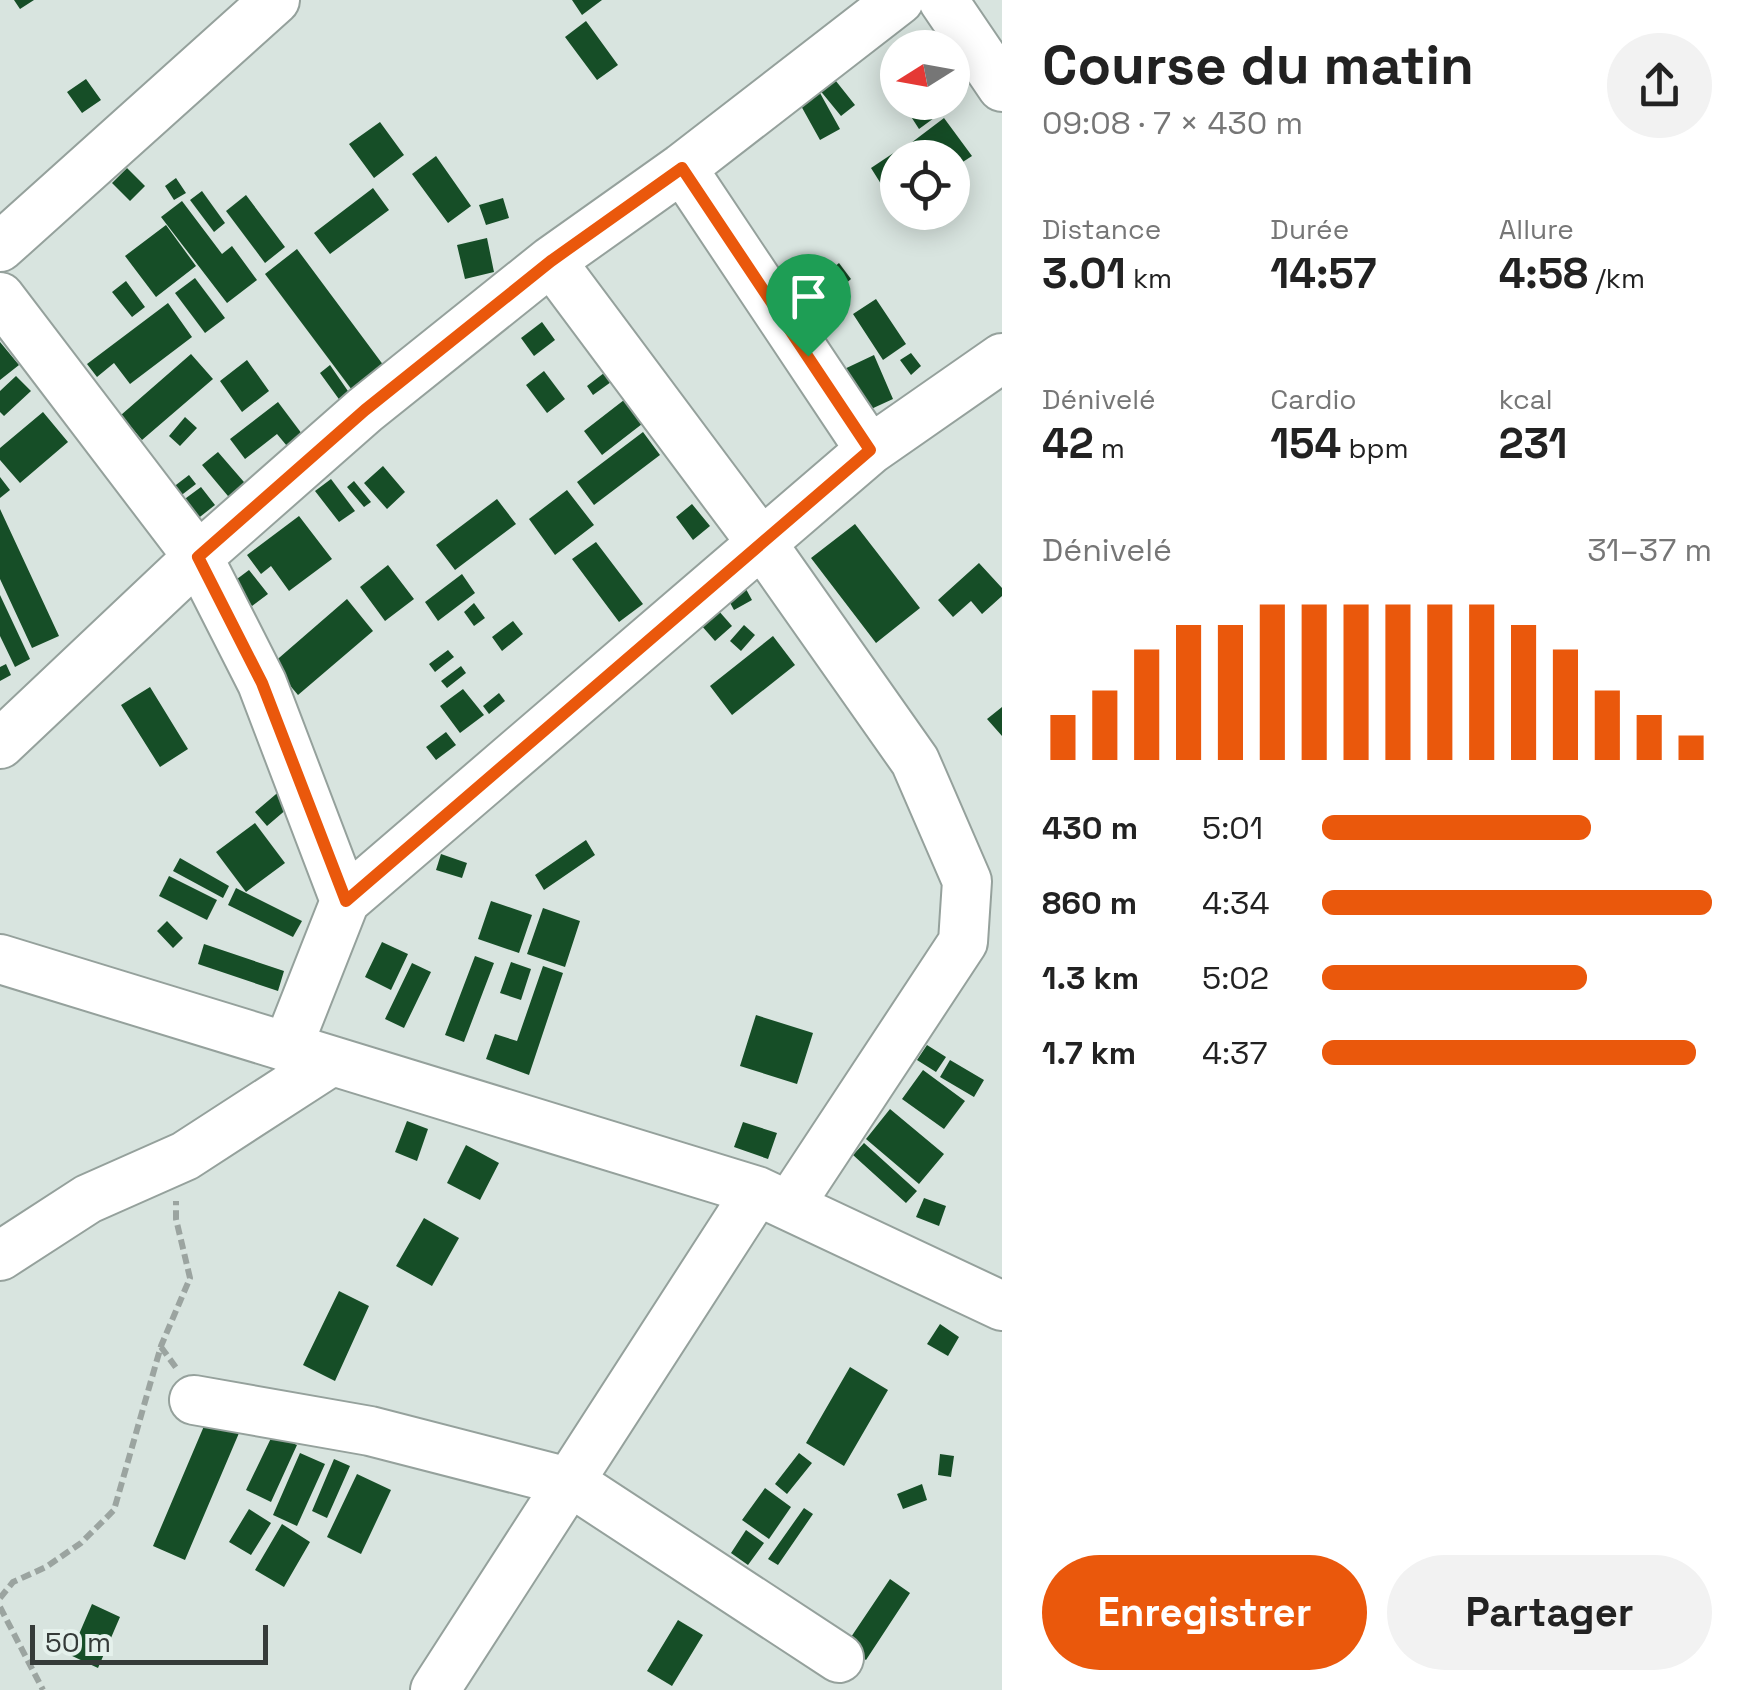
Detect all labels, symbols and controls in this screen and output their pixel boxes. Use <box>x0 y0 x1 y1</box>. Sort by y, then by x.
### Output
north arrow <box>880 30 970 120</box>
map controls <box>880 30 970 230</box>
text: Course du matin <box>1042 30 1474 100</box>
button: share <box>1607 33 1712 138</box>
text: 09:08 · 7 × 430 m <box>1042 103 1303 143</box>
button: locate <box>880 140 970 230</box>
text: Distance <box>1042 211 1161 247</box>
text: Durée <box>1270 211 1349 247</box>
text: Allure <box>1499 211 1574 247</box>
text: 3.01 <box>1042 247 1126 300</box>
text: 14:57 <box>1270 247 1377 300</box>
text: 4:58 <box>1499 247 1588 300</box>
pin <box>766 254 851 357</box>
text: km <box>1126 260 1172 296</box>
text: /km <box>1588 260 1645 296</box>
icon: arrive <box>781 269 836 324</box>
text: Dénivelé <box>1042 381 1156 417</box>
text: Cardio <box>1270 381 1357 417</box>
text: kcal <box>1499 381 1553 417</box>
text: 42 <box>1042 417 1094 470</box>
text: 154 <box>1270 417 1341 470</box>
text: 231 <box>1499 417 1567 470</box>
text: m <box>1094 430 1125 466</box>
text: bpm <box>1341 430 1409 466</box>
text: Dénivelé <box>1042 530 1172 570</box>
text: 31–37 m <box>1587 530 1712 570</box>
text: 430 m <box>1042 808 1138 848</box>
text: 5:01 <box>1202 808 1263 848</box>
text: 860 m <box>1042 883 1137 923</box>
text: 4:34 <box>1202 883 1269 923</box>
text: 1.3 km <box>1042 958 1139 998</box>
text: 5:02 <box>1202 958 1269 998</box>
text: 1.7 km <box>1042 1033 1136 1073</box>
text: 4:37 <box>1202 1033 1267 1073</box>
button: Enregistrer <box>1042 1555 1367 1670</box>
button: Partager <box>1387 1555 1712 1670</box>
scale bar <box>30 1620 268 1664</box>
text: 50 m <box>45 1624 111 1660</box>

